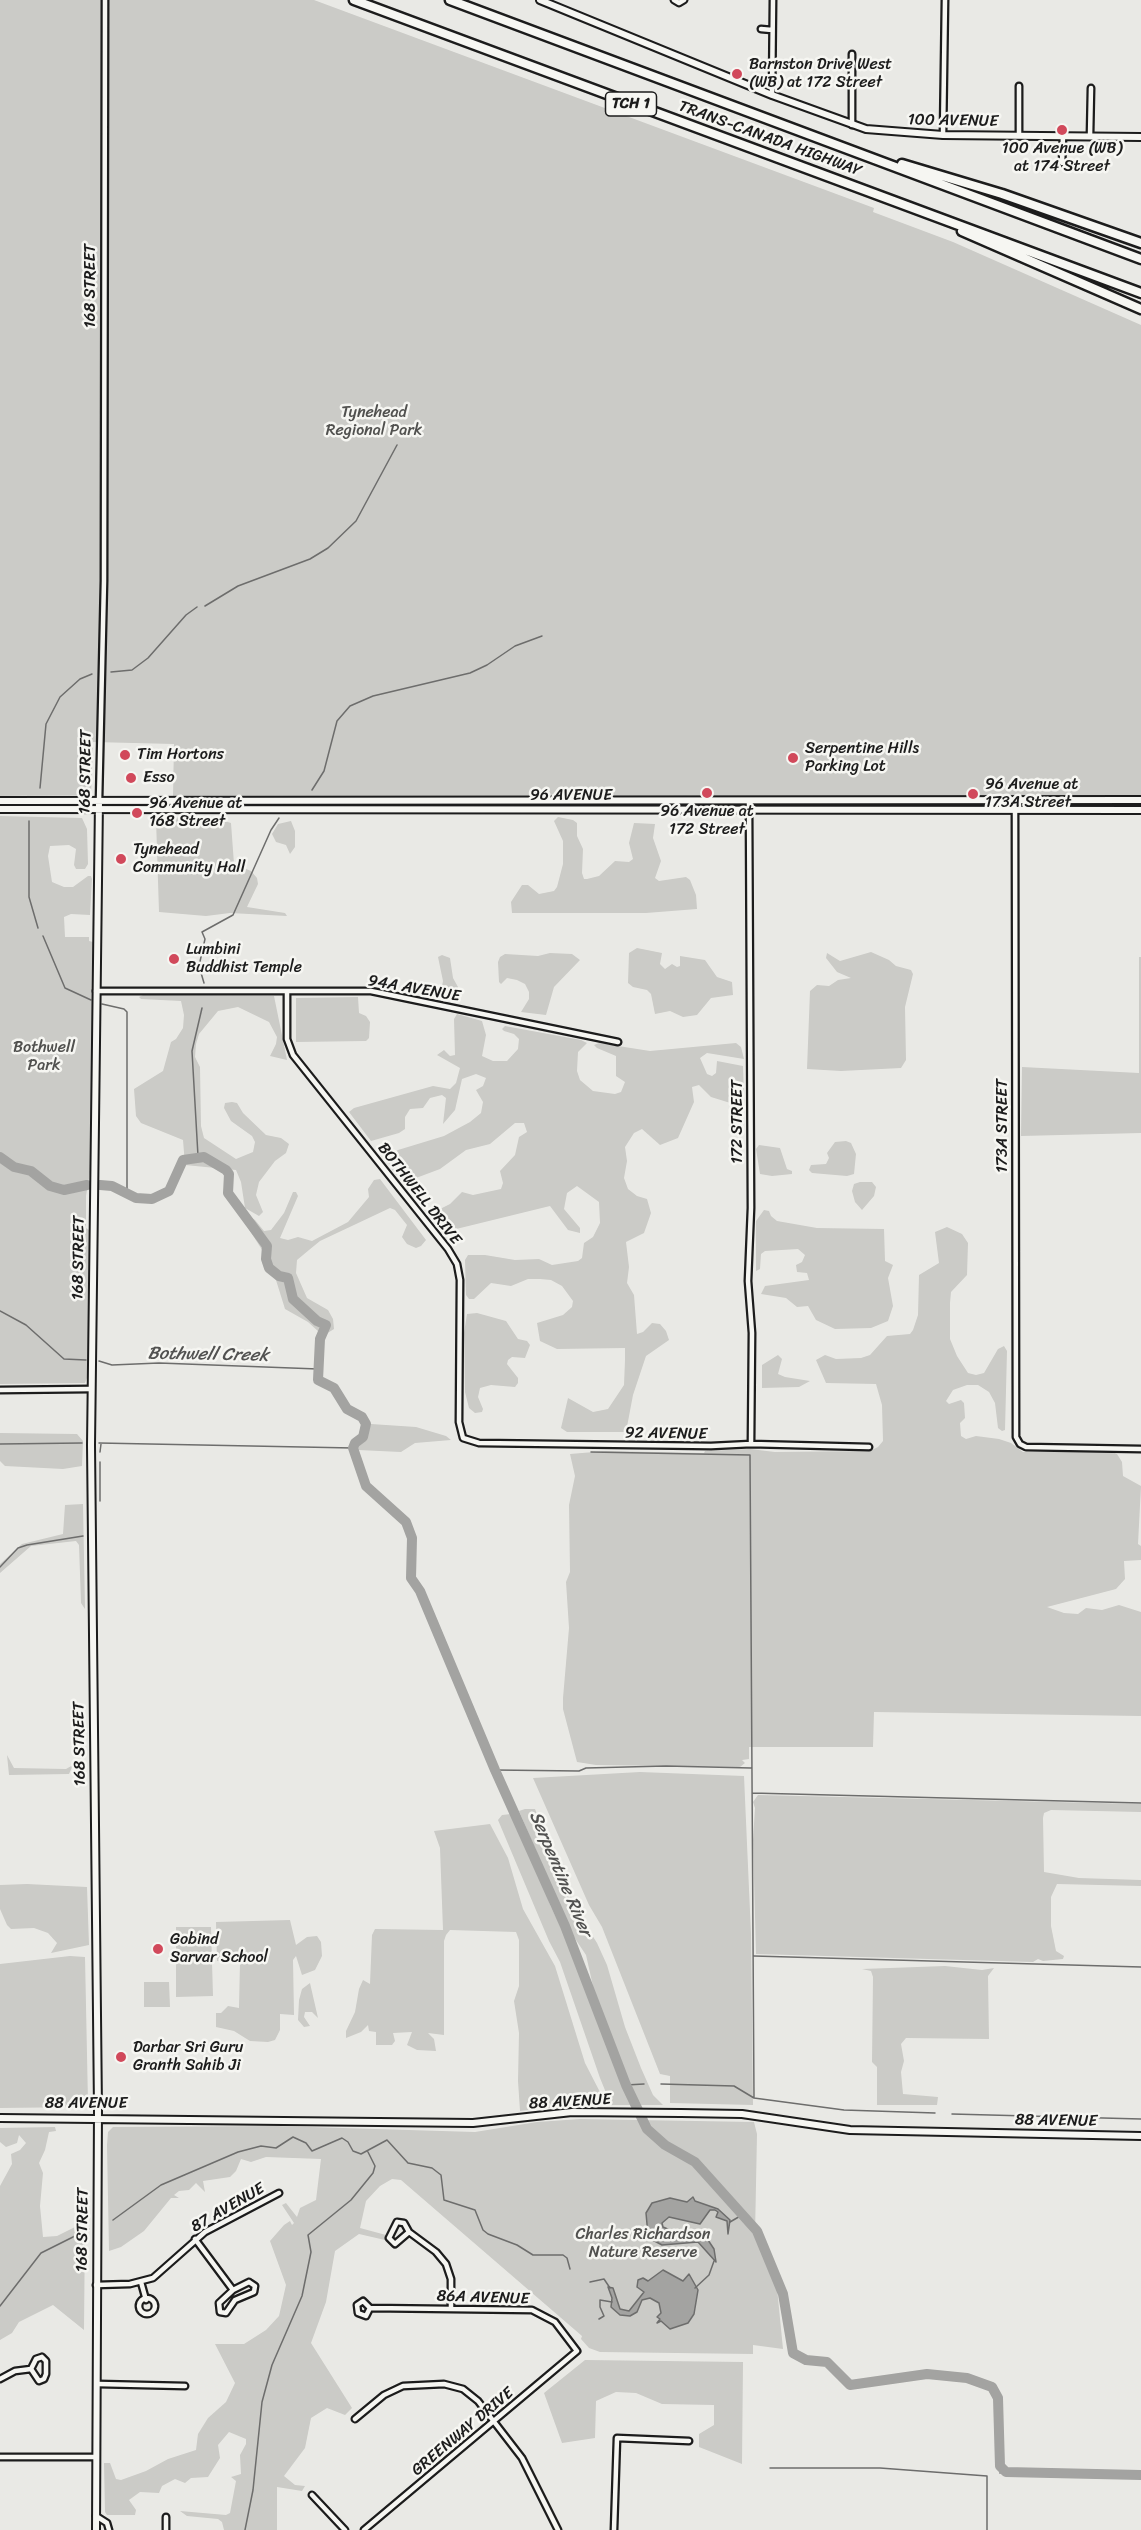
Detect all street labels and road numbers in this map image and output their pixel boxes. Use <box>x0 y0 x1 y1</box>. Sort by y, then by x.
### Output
road number: TCH 1 <box>606 92 656 116</box>
street label: TRANS-CANADA HIGHWAY <box>676 97 864 181</box>
street label: 100 AVENUE <box>908 111 998 131</box>
street label: 168 STREET <box>81 244 101 328</box>
street label: 168 STREET <box>76 730 96 814</box>
street label: 96 AVENUE <box>530 786 612 806</box>
street label: 94A AVENUE <box>366 971 462 1007</box>
street label: 173A STREET <box>993 1079 1013 1173</box>
street label: 172 STREET <box>728 1080 748 1164</box>
street label: BOTHWELL DRIVE <box>373 1139 465 1249</box>
street label: 168 STREET <box>69 1216 89 1300</box>
street label: 92 AVENUE <box>625 1424 707 1444</box>
street label: 168 STREET <box>70 1702 90 1786</box>
street label: 88 AVENUE <box>528 2090 612 2114</box>
street label: 88 AVENUE <box>45 2094 127 2114</box>
street label: 88 AVENUE <box>1015 2111 1097 2131</box>
street label: 87 AVENUE <box>188 2179 268 2237</box>
street label: 168 STREET <box>73 2188 93 2272</box>
street label: 86A AVENUE <box>436 2287 530 2309</box>
street label: GREENWAY DRIVE <box>408 2384 518 2480</box>

